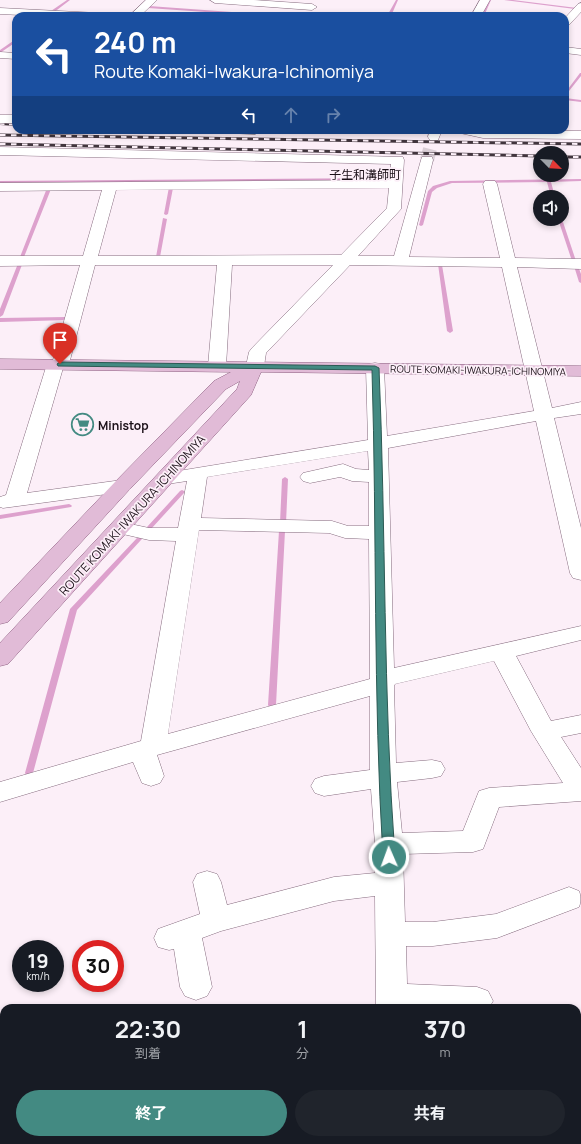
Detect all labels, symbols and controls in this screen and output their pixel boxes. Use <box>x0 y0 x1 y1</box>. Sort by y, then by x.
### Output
text: 240 m <box>94 23 176 61</box>
icon: left <box>28 28 80 80</box>
text: Route Komaki-Iwakura-Ichinomiya <box>94 59 374 83</box>
icon: left <box>238 104 260 126</box>
icon: ahead <box>280 104 302 126</box>
icon: right <box>322 104 344 126</box>
north arrow <box>533 146 569 182</box>
map controls <box>533 146 569 226</box>
district label: 子生和溝師町 <box>329 166 401 183</box>
button: sound <box>533 190 569 226</box>
pin <box>43 323 77 364</box>
icon: arrive <box>49 329 71 351</box>
street label: ROUTE KOMAKI-IWAKURA-ICHINOMIYA <box>390 361 567 379</box>
supermarket icon: Ministop <box>69 412 95 438</box>
place label: Ministop <box>98 417 149 434</box>
street label: ROUTE KOMAKI-IWAKURA-ICHINOMIYA <box>55 431 209 599</box>
position arrow <box>368 836 410 878</box>
speed limit sign: 30 <box>72 940 124 992</box>
text: 19 <box>27 947 49 974</box>
text: km/h <box>26 969 50 983</box>
text: 22:30 <box>115 1012 181 1045</box>
text: 1 <box>297 1012 308 1045</box>
text: 370 <box>424 1012 466 1045</box>
text: m <box>439 1043 450 1061</box>
text: 到着 <box>135 1044 161 1062</box>
text: 分 <box>296 1044 309 1062</box>
button: 終了 <box>16 1090 287 1136</box>
button: 共有 <box>295 1090 565 1136</box>

